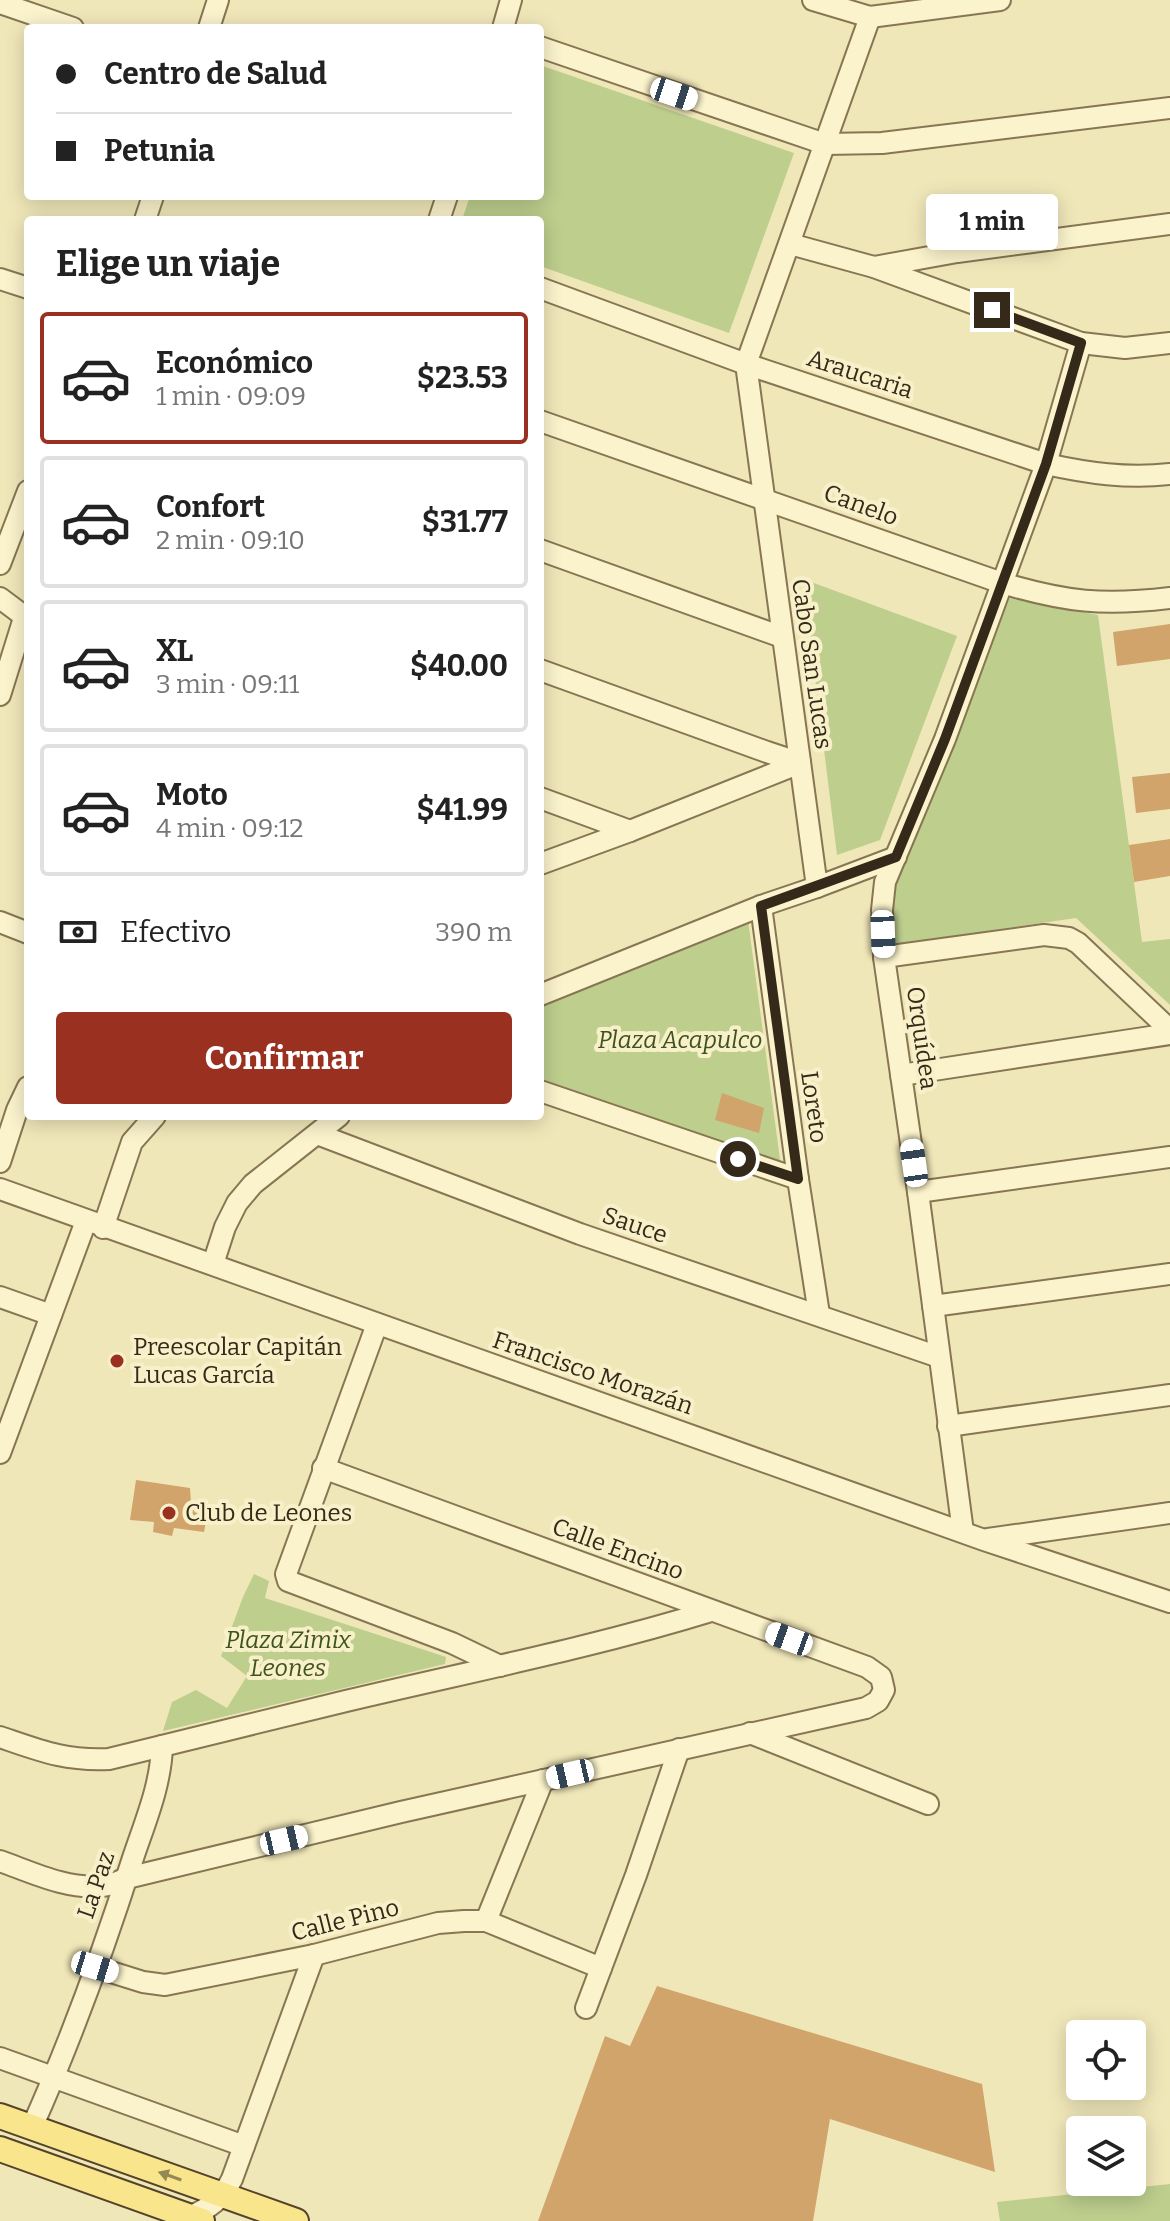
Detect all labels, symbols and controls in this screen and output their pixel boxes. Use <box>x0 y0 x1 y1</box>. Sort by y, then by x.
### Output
text: Centro de Salud <box>104 56 327 92</box>
car <box>647 75 701 113</box>
text: Petunia <box>104 133 215 169</box>
callout: 1 min <box>926 194 1058 250</box>
text: 1 min <box>959 206 1025 237</box>
text: Elige un viaje <box>56 242 280 286</box>
route end <box>974 292 1010 328</box>
icon: car <box>60 342 132 414</box>
street label: Araucaria <box>804 344 916 404</box>
text: Económico <box>156 345 313 381</box>
text: $23.53 <box>417 360 508 396</box>
text: 1 min · 09:09 <box>156 381 306 412</box>
street label: Canelo <box>820 479 902 531</box>
icon: car <box>60 486 132 558</box>
text: Confort <box>156 489 265 525</box>
text: $31.77 <box>422 504 508 540</box>
text: 2 min · 09:10 <box>156 525 305 556</box>
street label: Cabo San Lucas <box>786 577 838 751</box>
icon: car <box>60 630 132 702</box>
text: XL <box>156 633 193 669</box>
text: $40.00 <box>410 648 508 684</box>
text: 3 min · 09:11 <box>156 669 299 700</box>
icon: car <box>60 774 132 846</box>
text: Moto <box>156 777 228 813</box>
text: $41.99 <box>417 792 508 828</box>
text: 4 min · 09:12 <box>156 813 303 844</box>
icon: cash <box>56 910 100 954</box>
car <box>870 910 896 958</box>
text: Efectivo <box>120 914 232 950</box>
text: 390 m <box>435 917 512 948</box>
street label: Orquídea <box>901 985 943 1091</box>
button: Confirmar <box>56 1012 512 1104</box>
park label: Plaza Acapulco <box>598 1026 762 1054</box>
street label: Loreto <box>795 1069 833 1145</box>
car <box>899 1138 929 1188</box>
route start <box>720 1141 756 1177</box>
street label: Sauce <box>599 1201 671 1249</box>
street label: Francisco Morazán <box>489 1326 697 1420</box>
place label: Preescolar Capitán Lucas García <box>133 1333 342 1389</box>
marker: Preescolar Capitán Lucas García <box>108 1352 126 1370</box>
place label: Club de Leones <box>185 1499 352 1527</box>
marker: Club de Leones <box>160 1504 178 1522</box>
street label: Calle Encino <box>548 1512 688 1586</box>
car <box>762 1620 816 1658</box>
park label: Plaza Zimix Leones <box>225 1626 352 1682</box>
car <box>544 1757 596 1791</box>
car <box>258 1823 310 1857</box>
street label: La Paz <box>71 1848 121 1922</box>
street label: Calle Pino <box>288 1893 402 1947</box>
car <box>69 1949 121 1985</box>
map controls <box>1066 2020 1146 2196</box>
button: locate <box>1066 2020 1146 2100</box>
button: layers <box>1066 2116 1146 2196</box>
one-way arrow <box>157 2169 181 2182</box>

